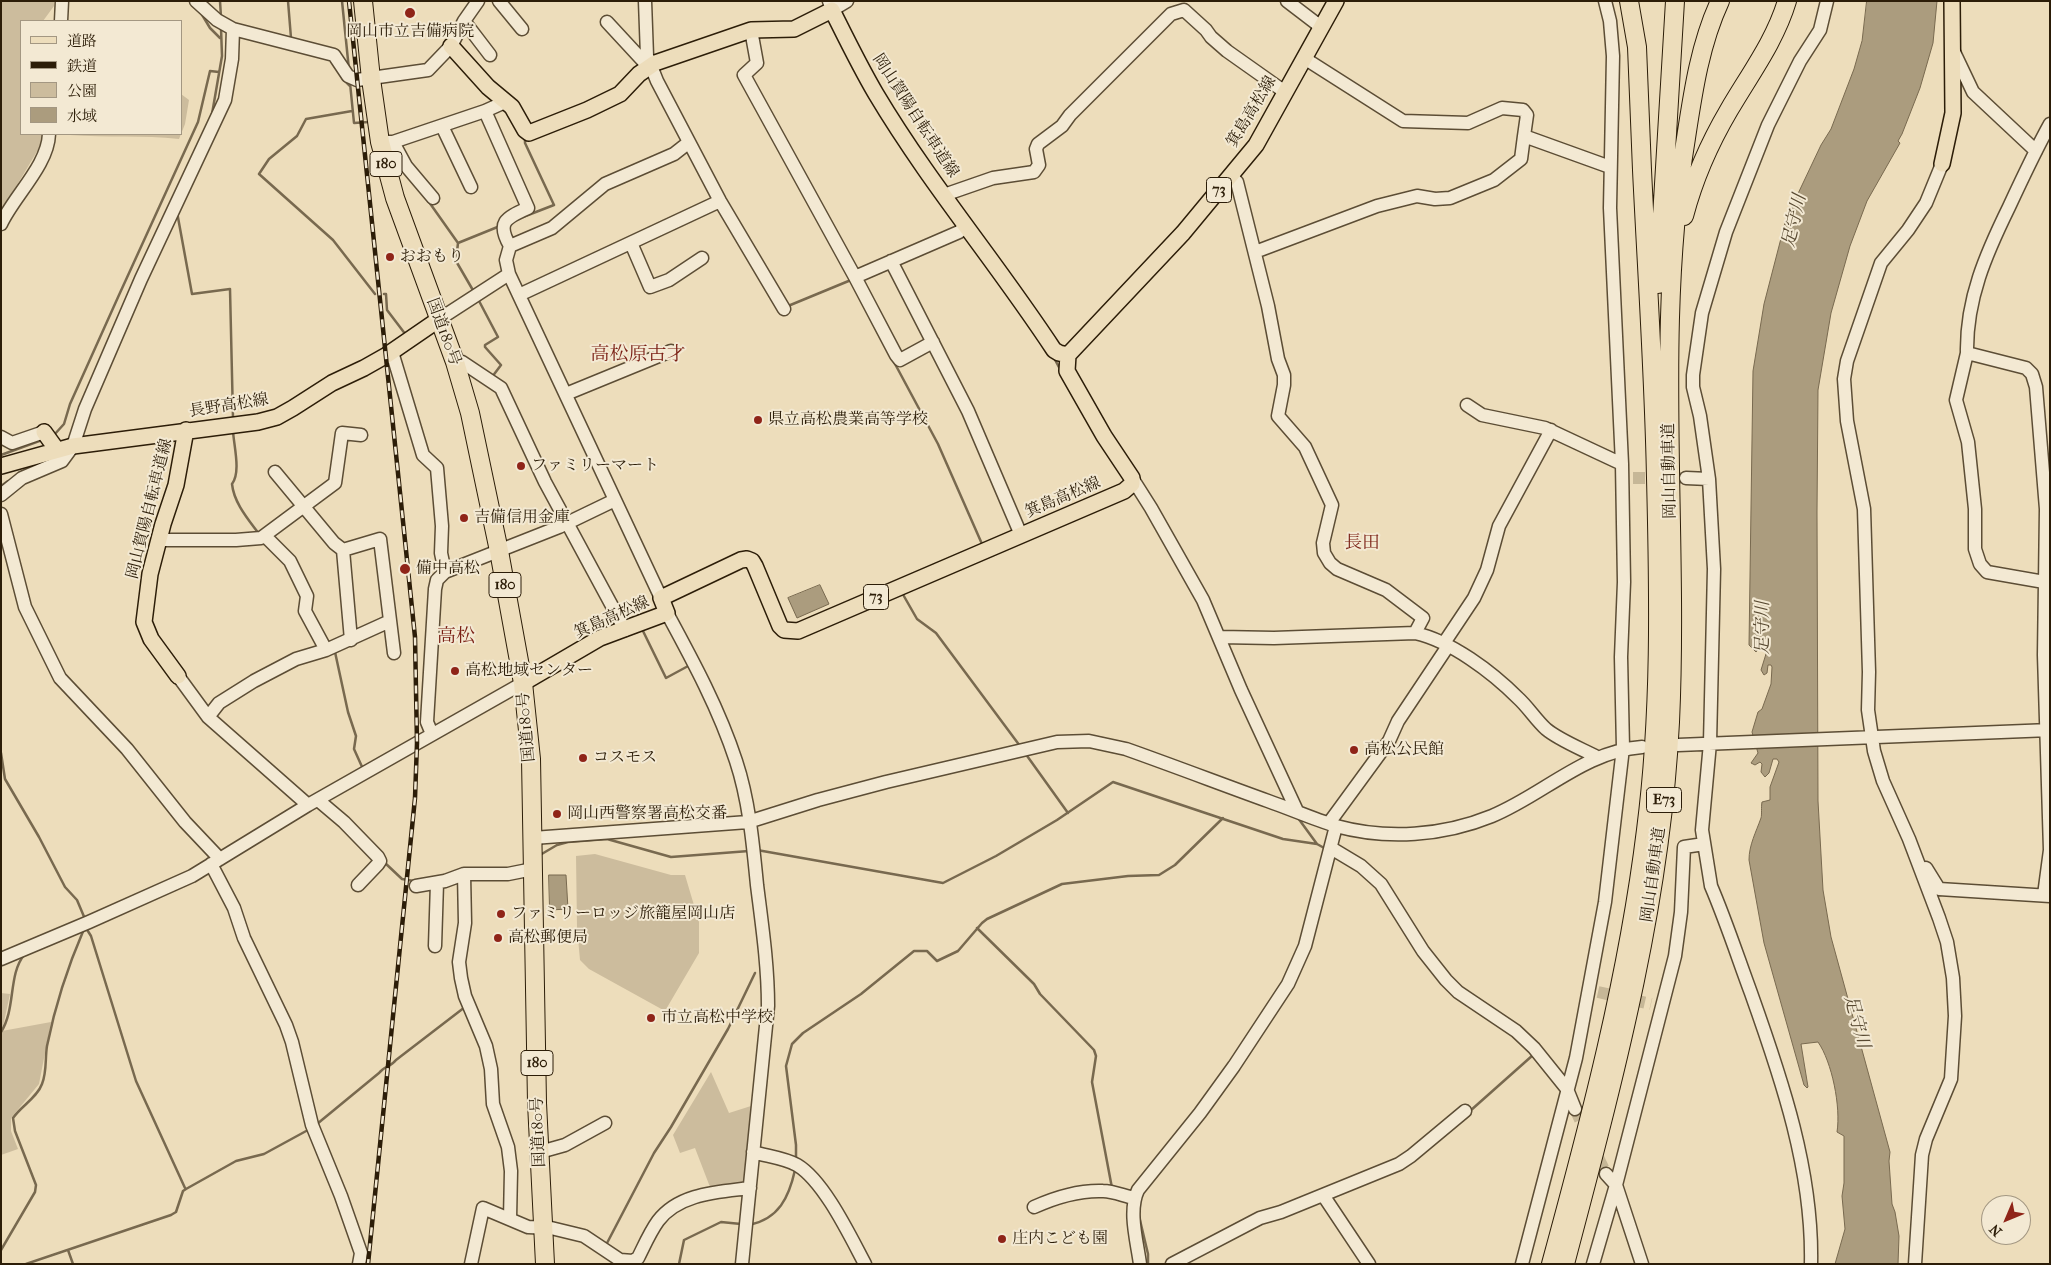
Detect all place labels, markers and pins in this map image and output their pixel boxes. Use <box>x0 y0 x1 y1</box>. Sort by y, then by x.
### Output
marker: 岡山市立吉備病院 <box>403 6 417 20</box>
place label: 岡山市立吉備病院 <box>346 22 474 42</box>
place label: おおもり <box>400 247 464 267</box>
marker: おおもり <box>384 251 396 263</box>
place label: 県立高松農業高等学校 <box>768 410 928 430</box>
marker: 県立高松農業高等学校 <box>752 414 764 426</box>
place label: ファミリーマート <box>531 456 659 476</box>
marker: ファミリーマート <box>515 460 527 472</box>
place label: 吉備信用金庫 <box>474 508 570 528</box>
marker: 吉備信用金庫 <box>458 512 470 524</box>
place label: 備中高松 <box>416 559 480 579</box>
marker: 備中高松 <box>398 562 412 576</box>
place label: 高松地域センター <box>465 661 593 681</box>
marker: 高松地域センター <box>449 665 461 677</box>
place label: 高松公民館 <box>1364 740 1444 760</box>
marker: 高松公民館 <box>1348 744 1360 756</box>
place label: コスモス <box>593 748 657 768</box>
marker: コスモス <box>577 752 589 764</box>
place label: 岡山西警察署高松交番 <box>567 804 727 824</box>
marker: 岡山西警察署高松交番 <box>551 808 563 820</box>
place label: ファミリーロッジ旅籠屋岡山店 <box>511 904 735 924</box>
marker: ファミリーロッジ旅籠屋岡山店 <box>495 908 507 920</box>
place label: 高松郵便局 <box>508 928 588 948</box>
marker: 高松郵便局 <box>492 932 504 944</box>
place label: 市立高松中学校 <box>661 1008 773 1028</box>
marker: 市立高松中学校 <box>645 1012 657 1024</box>
place label: 庄内こども園 <box>1012 1229 1108 1249</box>
marker: 庄内こども園 <box>996 1233 1008 1245</box>

